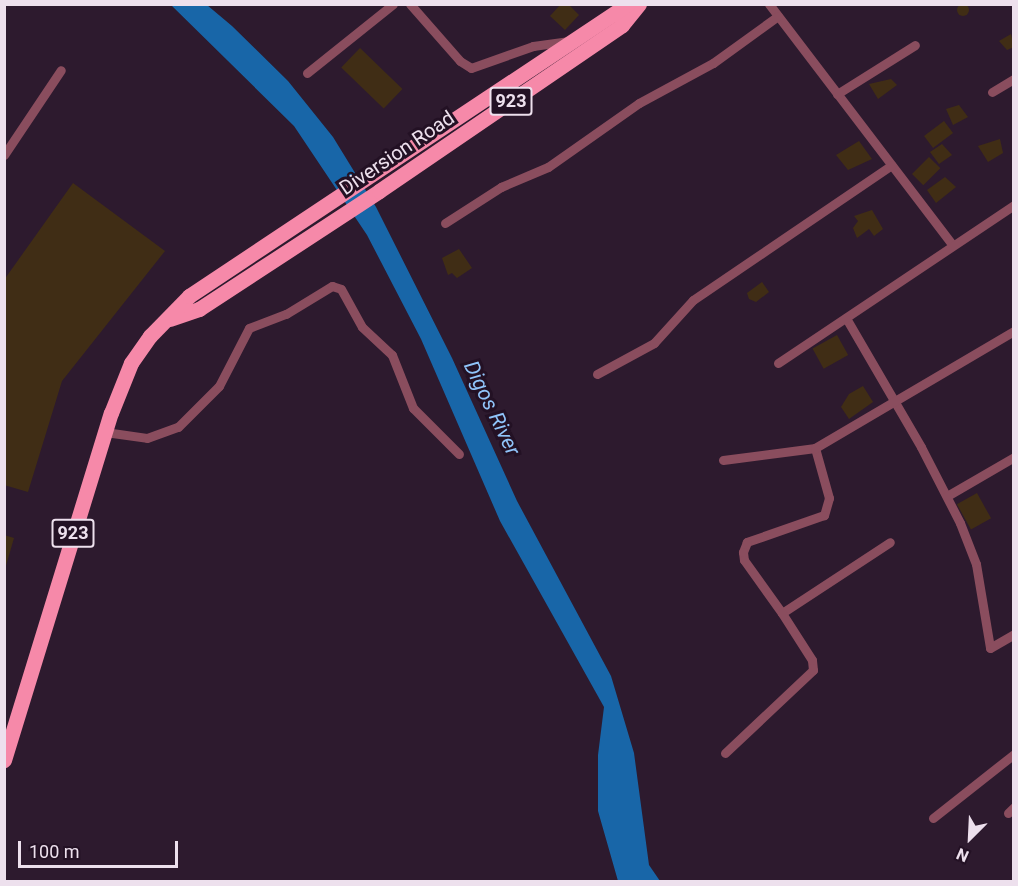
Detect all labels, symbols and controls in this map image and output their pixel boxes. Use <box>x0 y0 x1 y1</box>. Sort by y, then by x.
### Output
road number: 923 <box>488 86 534 116</box>
street label: Diversion Road <box>335 106 459 200</box>
water label: Digos River <box>458 357 526 459</box>
road number: 923 <box>50 518 96 548</box>
north arrow <box>940 808 1000 868</box>
scale bar <box>21 829 182 867</box>
text: 100 m <box>29 841 80 862</box>
text: N <box>953 844 972 866</box>

